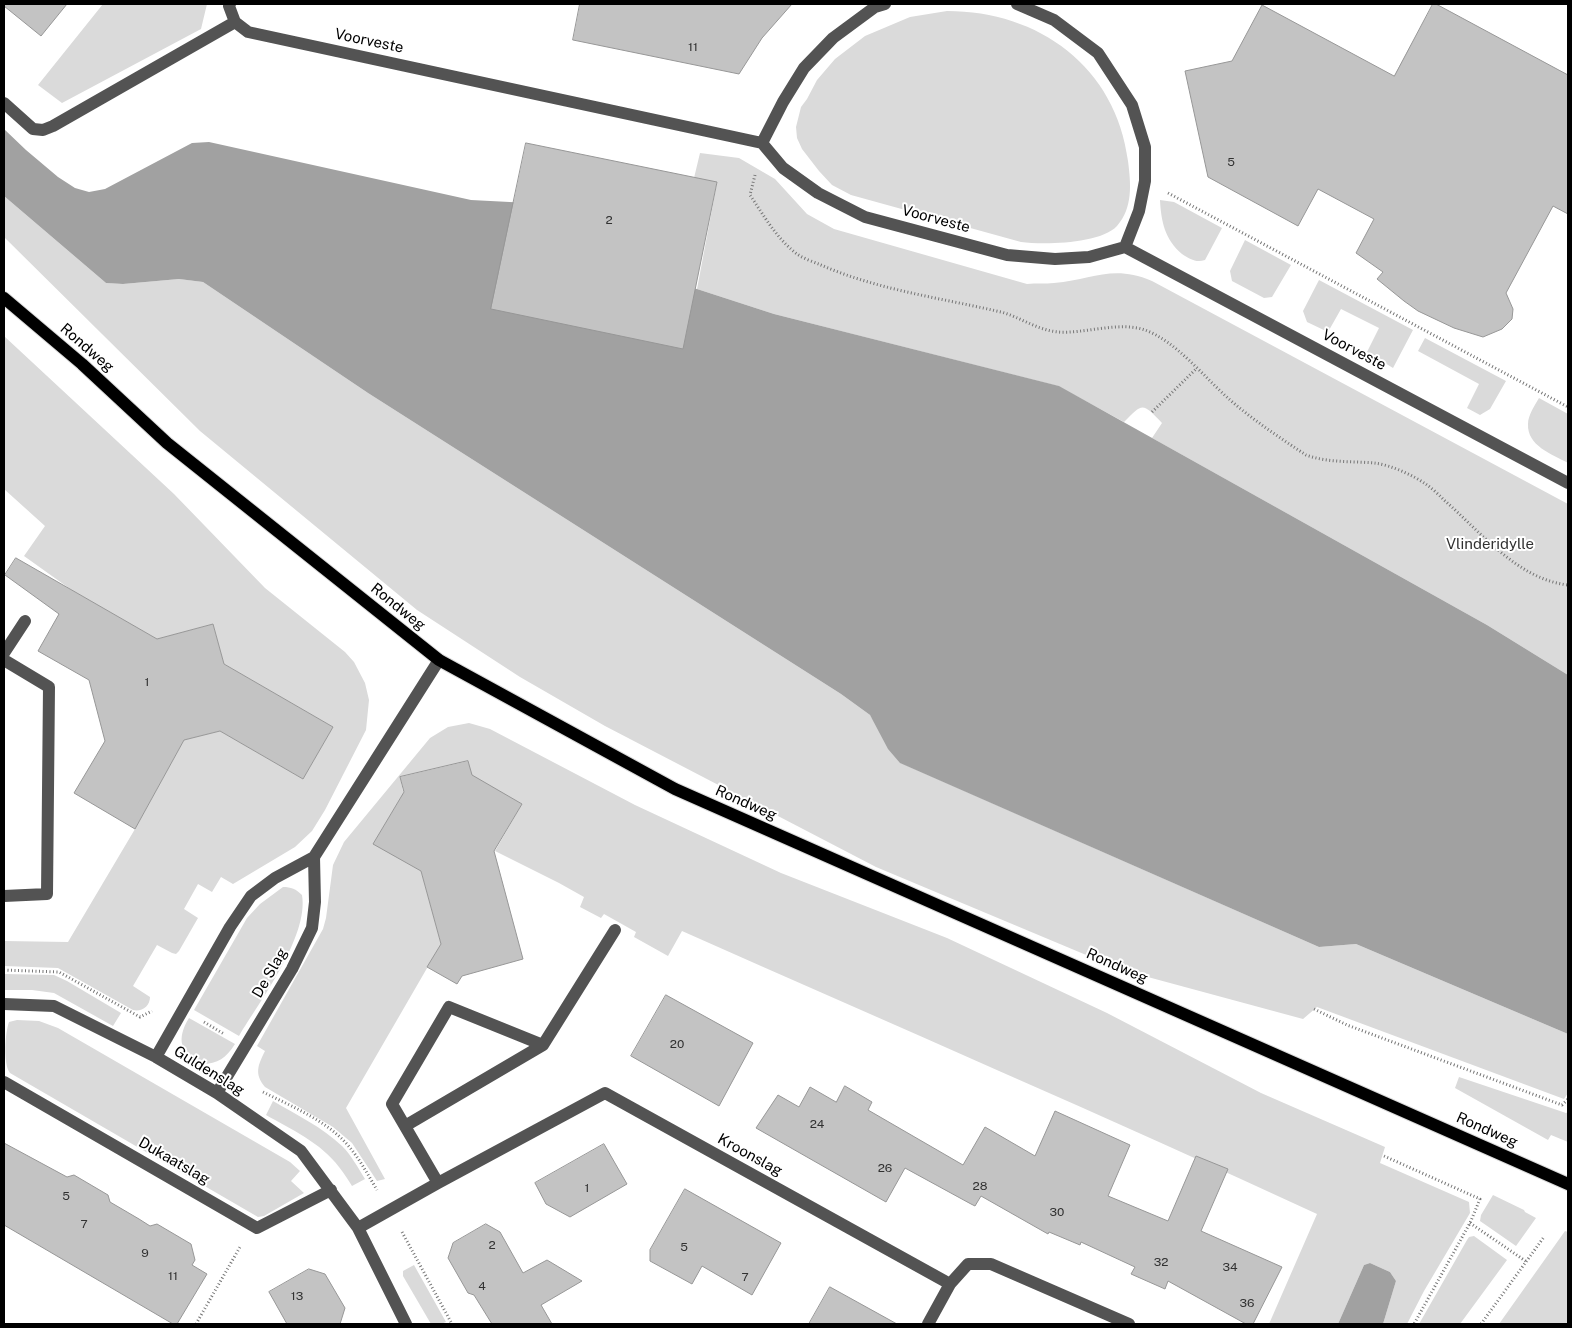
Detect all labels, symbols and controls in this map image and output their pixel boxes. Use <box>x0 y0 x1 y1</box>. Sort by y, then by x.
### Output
street label: Voorveste <box>333 25 405 57</box>
house number: 11 <box>688 40 698 54</box>
house number: 5 <box>1227 155 1235 169</box>
street label: Voorveste <box>900 201 972 237</box>
house number: 2 <box>605 213 613 227</box>
street label: Rondweg <box>56 320 118 376</box>
street label: Voorveste <box>1319 326 1389 374</box>
park label: Vlinderidylle <box>1446 535 1534 553</box>
street label: Rondweg <box>367 579 429 635</box>
house number: 1 <box>145 675 149 689</box>
street label: Rondweg <box>713 781 779 825</box>
street label: Rondweg <box>1084 944 1150 988</box>
street label: De Slag <box>249 945 291 1001</box>
house number: 20 <box>670 1037 684 1051</box>
street label: Guldenslag <box>170 1042 248 1100</box>
street label: Rondweg <box>1454 1108 1520 1152</box>
house number: 24 <box>810 1117 824 1131</box>
street label: Kroonslag <box>714 1130 786 1180</box>
street label: Dukaatslag <box>135 1133 213 1189</box>
house number: 26 <box>878 1161 892 1175</box>
house number: 28 <box>973 1179 987 1193</box>
house number: 1 <box>585 1181 589 1195</box>
house number: 5 <box>62 1189 70 1203</box>
house number: 30 <box>1050 1205 1064 1219</box>
house number: 7 <box>80 1217 88 1231</box>
house number: 2 <box>488 1238 496 1252</box>
house number: 5 <box>680 1240 688 1254</box>
house number: 9 <box>141 1246 149 1260</box>
house number: 32 <box>1154 1255 1168 1269</box>
house number: 34 <box>1222 1260 1238 1274</box>
house number: 11 <box>168 1269 178 1283</box>
house number: 7 <box>741 1270 749 1284</box>
house number: 4 <box>478 1279 486 1293</box>
house number: 13 <box>291 1289 303 1303</box>
house number: 36 <box>1240 1296 1254 1310</box>

